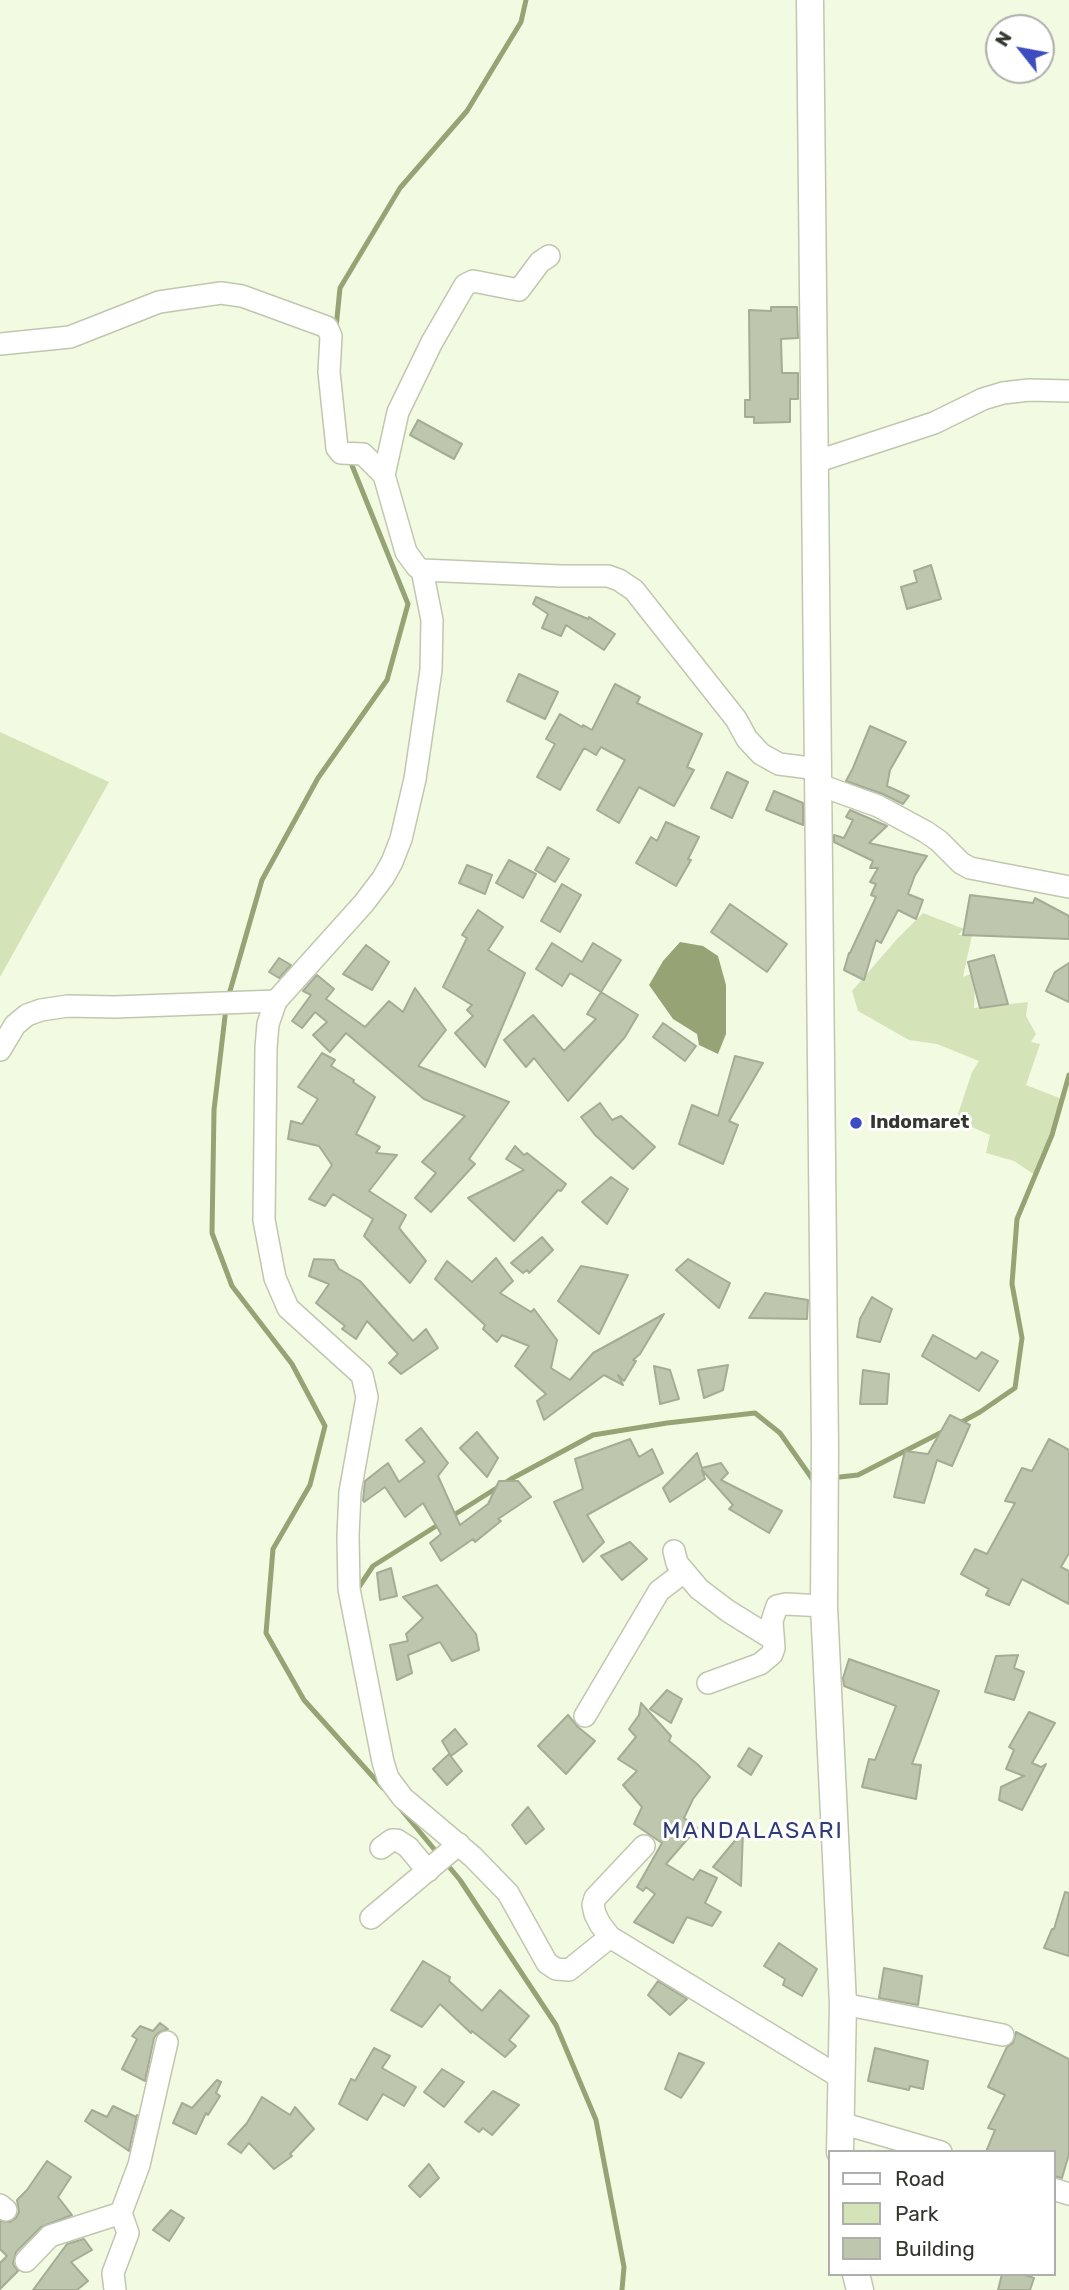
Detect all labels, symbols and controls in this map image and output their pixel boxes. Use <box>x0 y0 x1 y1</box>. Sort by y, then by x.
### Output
north arrow <box>985 14 1055 84</box>
text: N <box>990 27 1017 51</box>
place label: Indomaret <box>870 1112 969 1134</box>
marker: Indomaret <box>848 1115 864 1131</box>
district label: MANDALASARI <box>664 1817 842 1845</box>
legend <box>828 2150 1055 2276</box>
text: Road <box>895 2166 945 2191</box>
text: Park <box>895 2201 939 2226</box>
text: Building <box>895 2236 975 2261</box>

